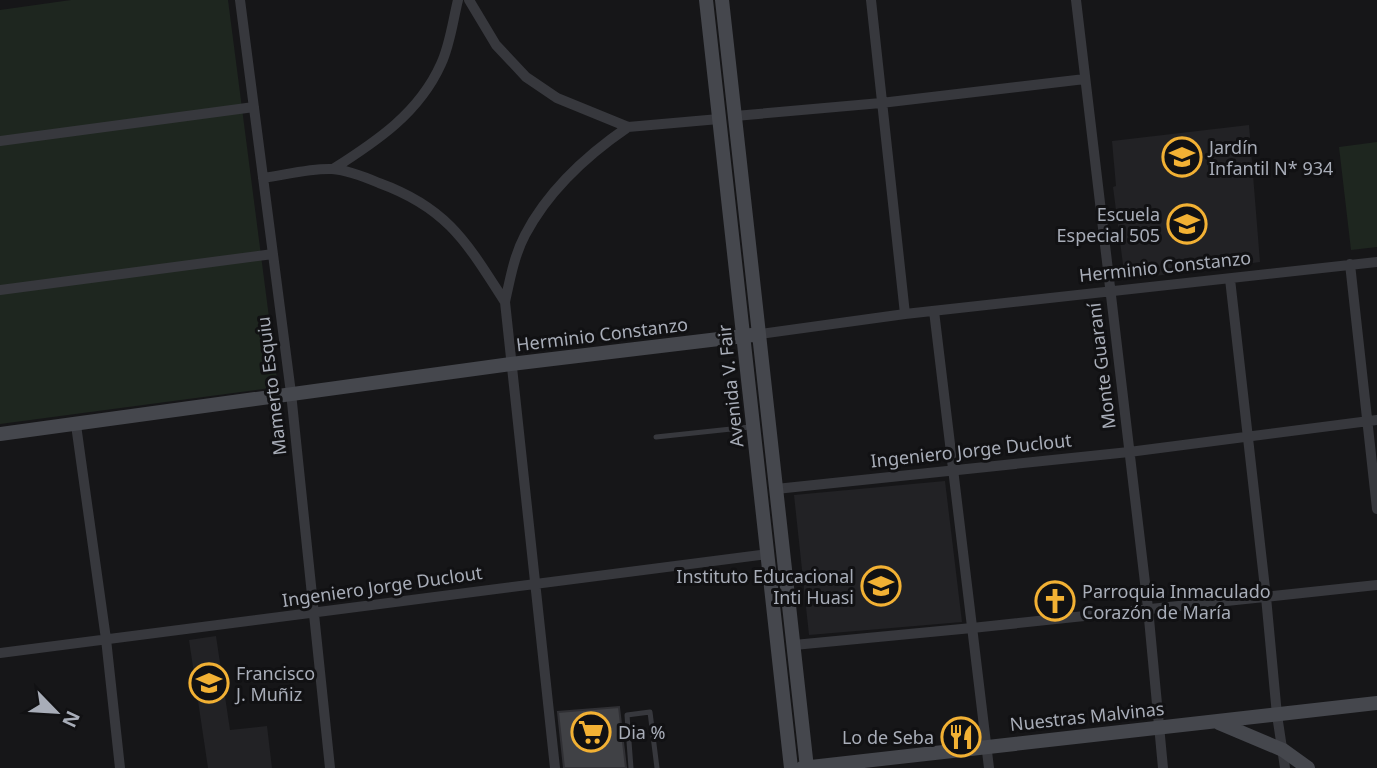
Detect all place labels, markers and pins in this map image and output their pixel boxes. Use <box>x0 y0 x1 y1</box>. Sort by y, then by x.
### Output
place label: Jardín Infantil N* 934 <box>1207 135 1333 180</box>
school or university icon: Jardín Infantil N* 934 <box>1161 136 1203 178</box>
place label: Escuela Especial 505 <box>1057 202 1160 247</box>
school or university icon: Escuela Especial 505 <box>1166 203 1208 245</box>
place label: Instituto Educacional Inti Huasi <box>676 564 854 609</box>
school or university icon: Instituto Educacional Inti Huasi <box>860 565 902 607</box>
place label: Parroquia Inmaculado Corazón de María <box>1082 579 1271 624</box>
church icon: Parroquia Inmaculado Corazón de María <box>1034 580 1076 622</box>
place label: Francisco J. Muñiz <box>234 661 315 706</box>
school or university icon: Francisco J. Muñiz <box>188 662 230 704</box>
supermarket icon: Dia % <box>570 711 612 753</box>
restaurant icon: Lo de Seba <box>940 716 982 758</box>
place label: Dia % <box>618 720 666 744</box>
place label: Lo de Seba <box>842 725 934 749</box>

